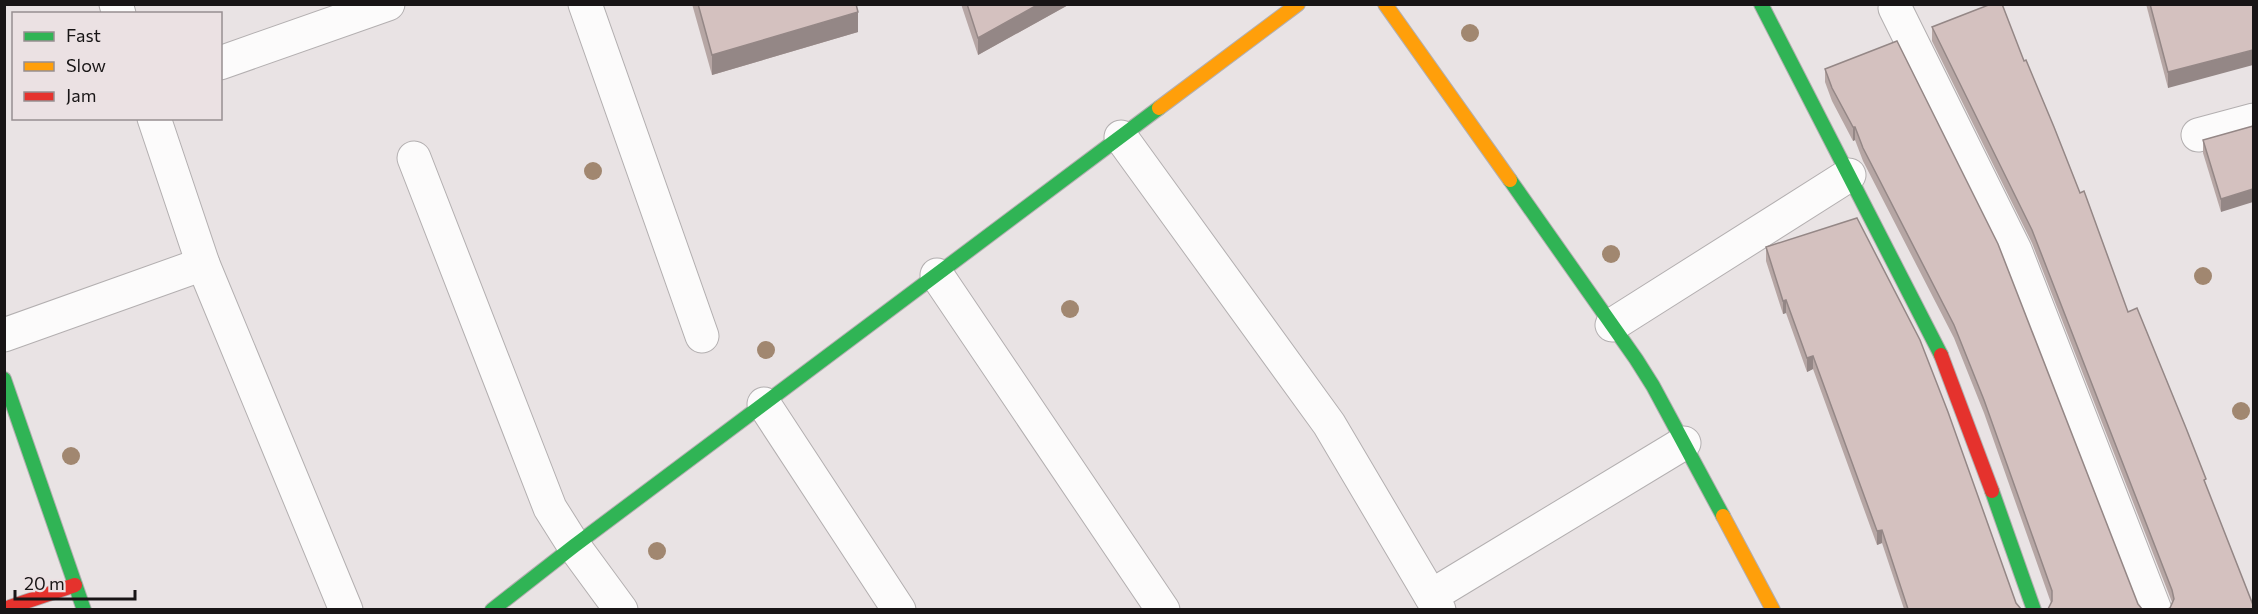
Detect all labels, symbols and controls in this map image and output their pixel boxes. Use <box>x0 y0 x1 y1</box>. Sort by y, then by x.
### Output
legend <box>12 12 222 120</box>
text: Fast <box>66 24 101 46</box>
text: Slow <box>66 54 106 76</box>
text: Jam <box>66 84 96 106</box>
scale bar <box>15 563 135 601</box>
text: 20 m <box>24 572 65 594</box>

